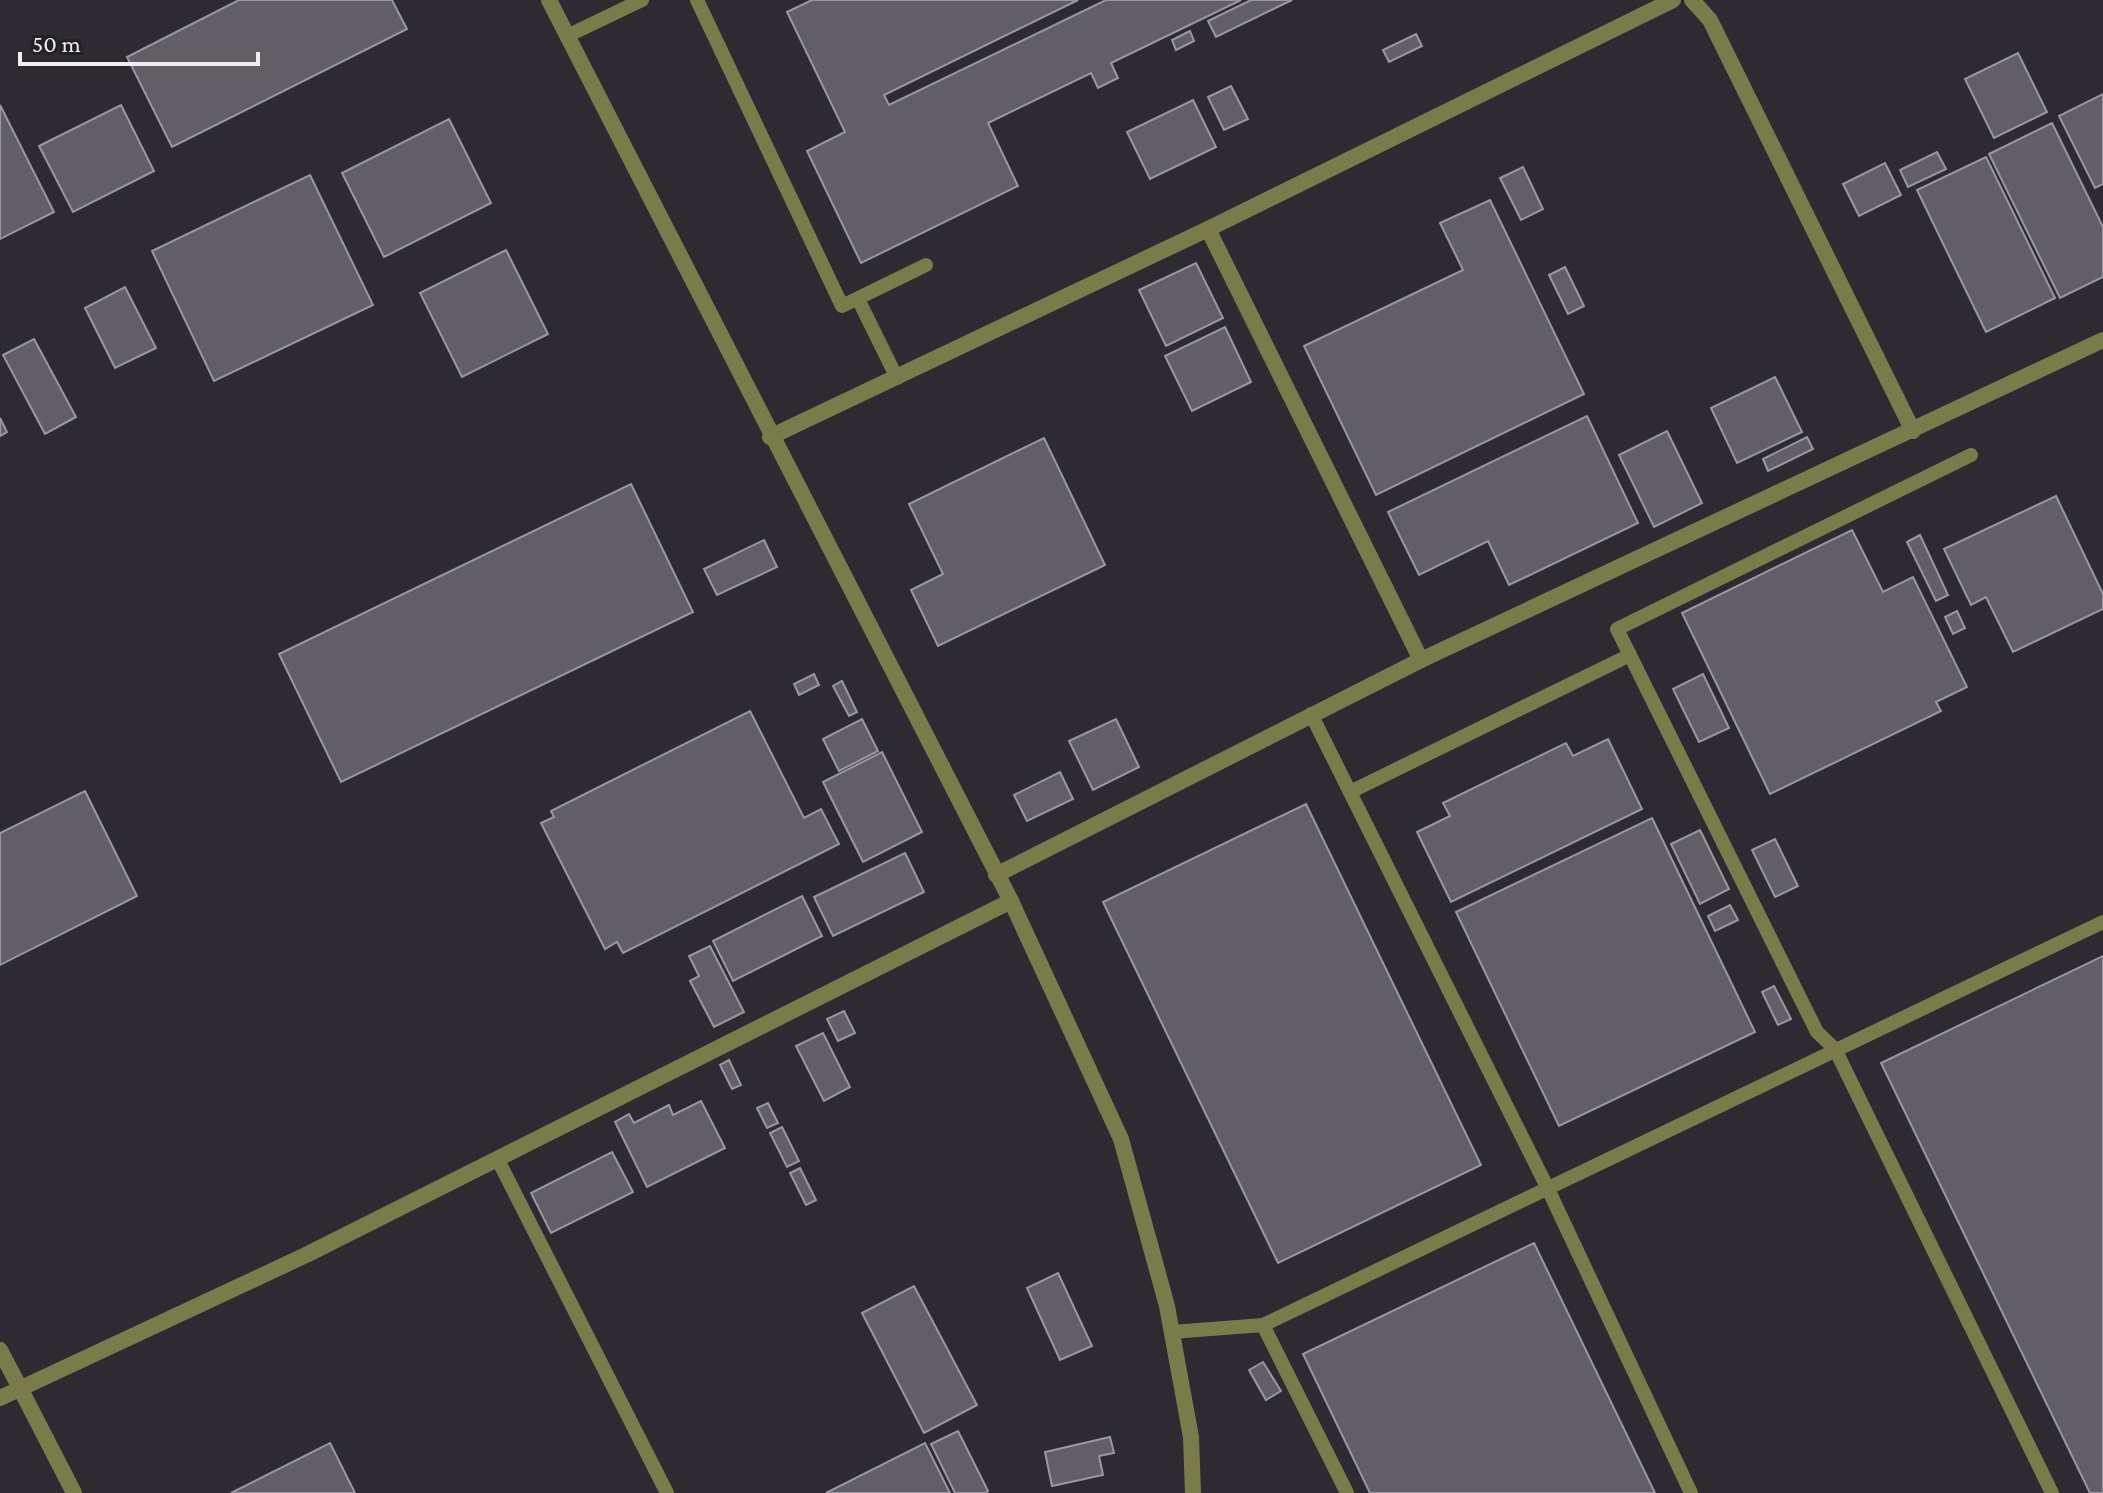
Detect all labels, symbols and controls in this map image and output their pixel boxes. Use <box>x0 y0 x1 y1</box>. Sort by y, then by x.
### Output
scale bar <box>20 16 258 66</box>
text: 50 m <box>32 30 81 57</box>

